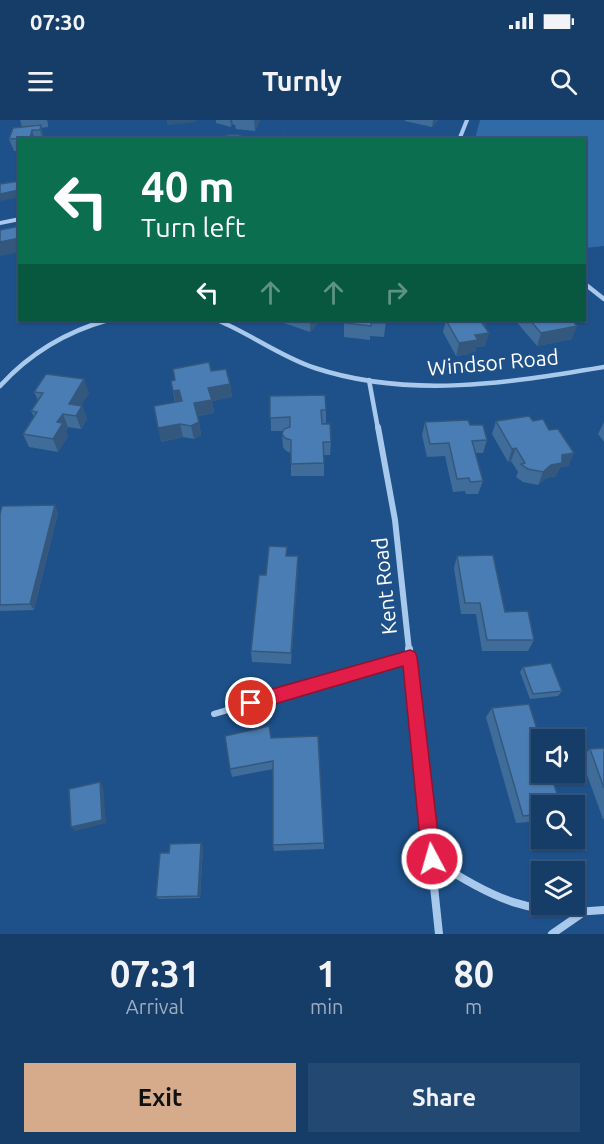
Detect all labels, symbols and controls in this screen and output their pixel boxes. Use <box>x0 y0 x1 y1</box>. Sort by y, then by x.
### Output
text: 07:30 <box>30 9 85 34</box>
icon: menu <box>24 65 57 98</box>
icon: search <box>547 65 580 98</box>
text: Turnly <box>262 66 342 96</box>
icon: left <box>42 162 120 240</box>
text: 40 m <box>141 163 235 210</box>
text: Turn left <box>141 212 245 242</box>
icon: left <box>191 276 224 309</box>
icon: ahead <box>254 276 287 309</box>
icon: ahead <box>317 276 350 309</box>
icon: right <box>380 276 413 309</box>
street label: Windsor Road <box>426 344 560 380</box>
street label: Kent Road <box>367 536 401 636</box>
pin <box>225 677 276 728</box>
icon: arrive <box>234 686 267 719</box>
map controls <box>531 729 585 915</box>
button: sound <box>531 729 585 783</box>
button: search <box>531 795 585 849</box>
position arrow <box>400 827 464 891</box>
button: layers <box>531 861 585 915</box>
text: 07:31 <box>110 953 200 994</box>
text: 1 <box>317 953 337 994</box>
text: 80 <box>453 953 494 994</box>
text: Arrival <box>126 995 184 1018</box>
text: min <box>310 995 344 1018</box>
text: m <box>465 995 482 1018</box>
button: Exit <box>24 1063 296 1132</box>
button: Share <box>308 1063 580 1132</box>

